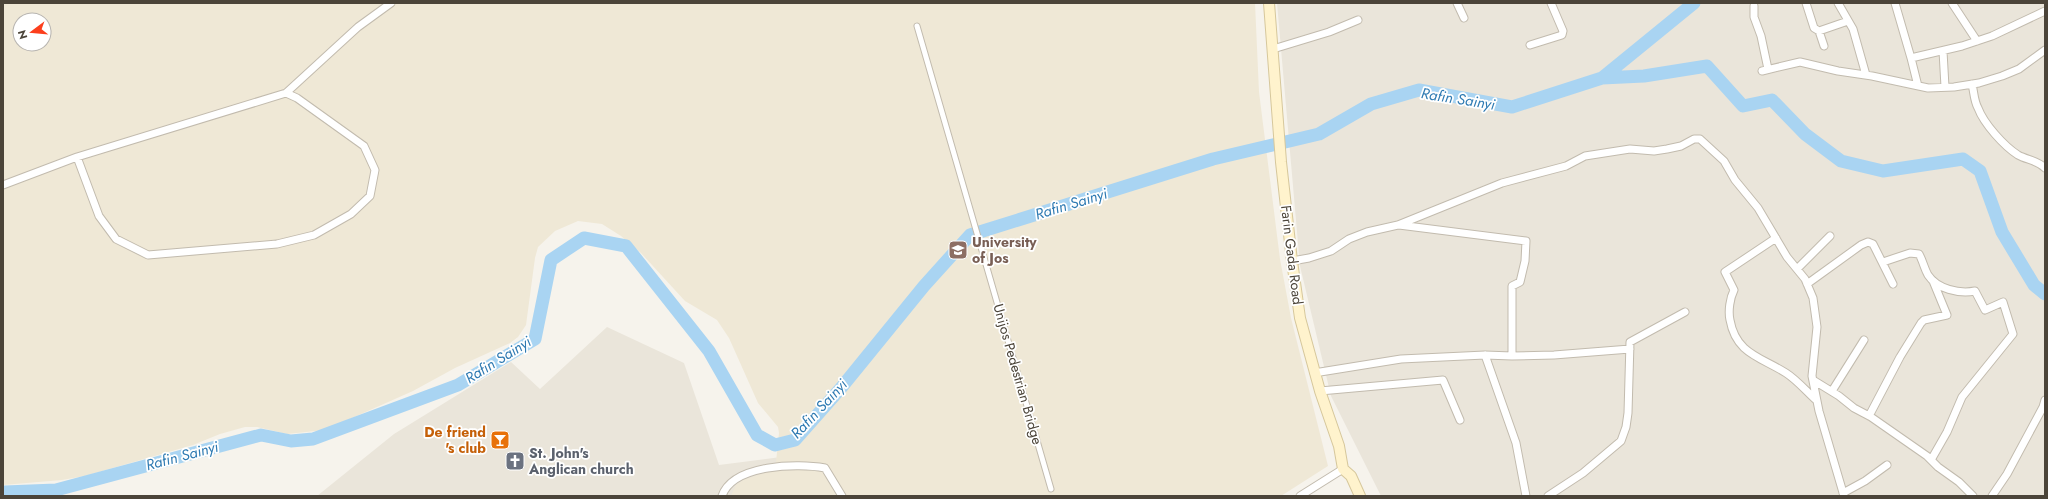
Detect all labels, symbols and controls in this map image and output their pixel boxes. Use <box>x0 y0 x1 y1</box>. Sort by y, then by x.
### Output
north arrow <box>12 12 52 52</box>
text: N <box>13 28 31 41</box>
water label: Rafin Sainyi <box>1420 82 1497 116</box>
water label: Rafin Sainyi <box>1032 183 1110 225</box>
street label: Farin Gada Road <box>1276 204 1308 306</box>
place label: University of Jos <box>972 232 1037 268</box>
school or university icon: University of Jos <box>947 239 969 261</box>
street label: Unijos Pedestrian Bridge <box>988 301 1048 447</box>
water label: Rafin Sainyi <box>461 331 536 389</box>
water label: Rafin Sainyi <box>786 374 853 444</box>
place label: De friend 's club <box>424 422 486 458</box>
bar icon: De friend 's club <box>489 429 511 451</box>
water label: Rafin Sainyi <box>143 436 221 476</box>
place label: St. John's Anglican church <box>528 443 634 479</box>
church icon: St. John's Anglican church <box>504 450 526 472</box>

